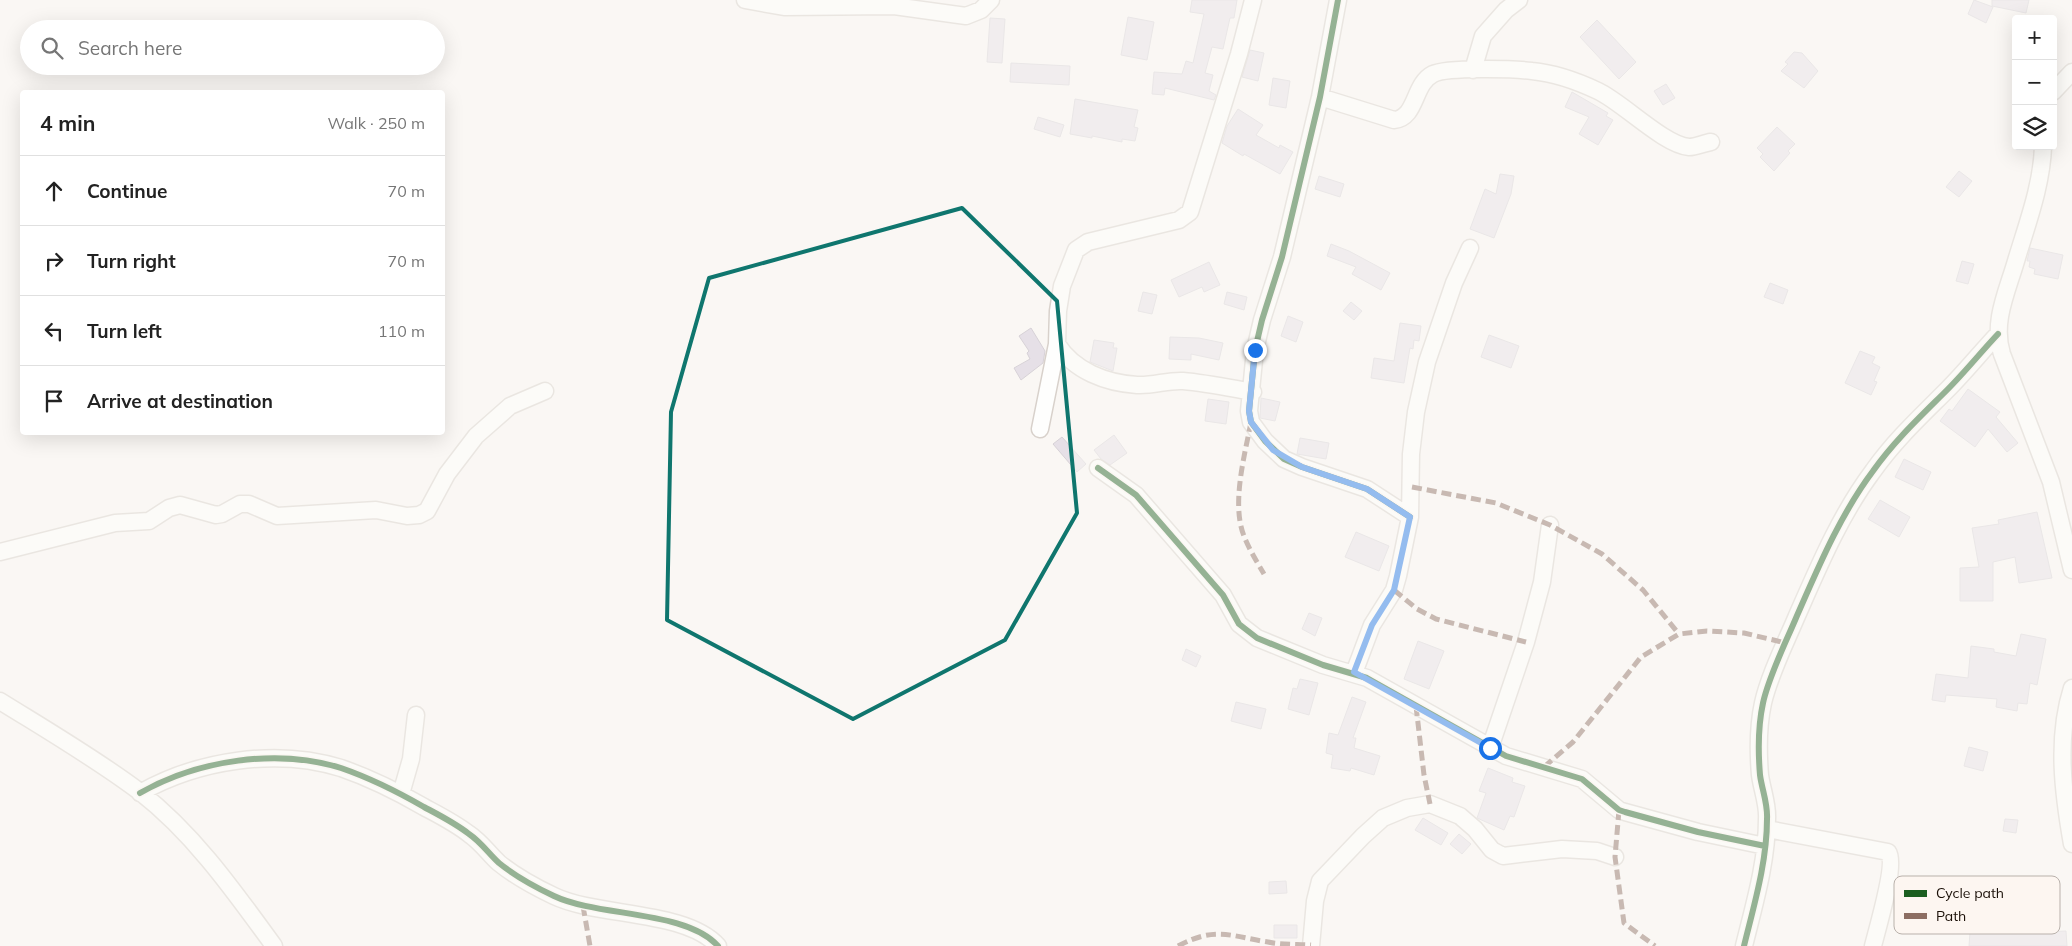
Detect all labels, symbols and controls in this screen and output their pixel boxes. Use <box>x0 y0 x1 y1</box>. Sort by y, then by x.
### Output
map controls <box>2012 15 2057 150</box>
button: + <box>2012 15 2057 60</box>
search box <box>20 20 445 75</box>
icon: search <box>38 34 66 62</box>
text: Search here <box>78 36 182 60</box>
button: − <box>2012 60 2057 105</box>
button: layers <box>2012 105 2057 150</box>
text: 4 min <box>40 110 95 136</box>
text: Walk · 250 m <box>327 113 425 133</box>
icon: ahead <box>40 177 68 205</box>
text: Continue <box>87 179 167 203</box>
text: 70 m <box>388 181 425 201</box>
icon: right <box>40 247 68 275</box>
text: Turn right <box>87 249 176 273</box>
text: 70 m <box>388 251 425 271</box>
icon: left <box>40 317 68 345</box>
text: Turn left <box>87 319 162 343</box>
text: 110 m <box>378 321 425 341</box>
route end <box>1244 339 1267 362</box>
icon: arrive <box>40 387 68 415</box>
text: Arrive at destination <box>87 389 273 413</box>
route start <box>1479 737 1502 760</box>
legend <box>1894 876 2060 934</box>
text: Cycle path <box>1936 884 2004 902</box>
text: Path <box>1936 907 1966 925</box>

